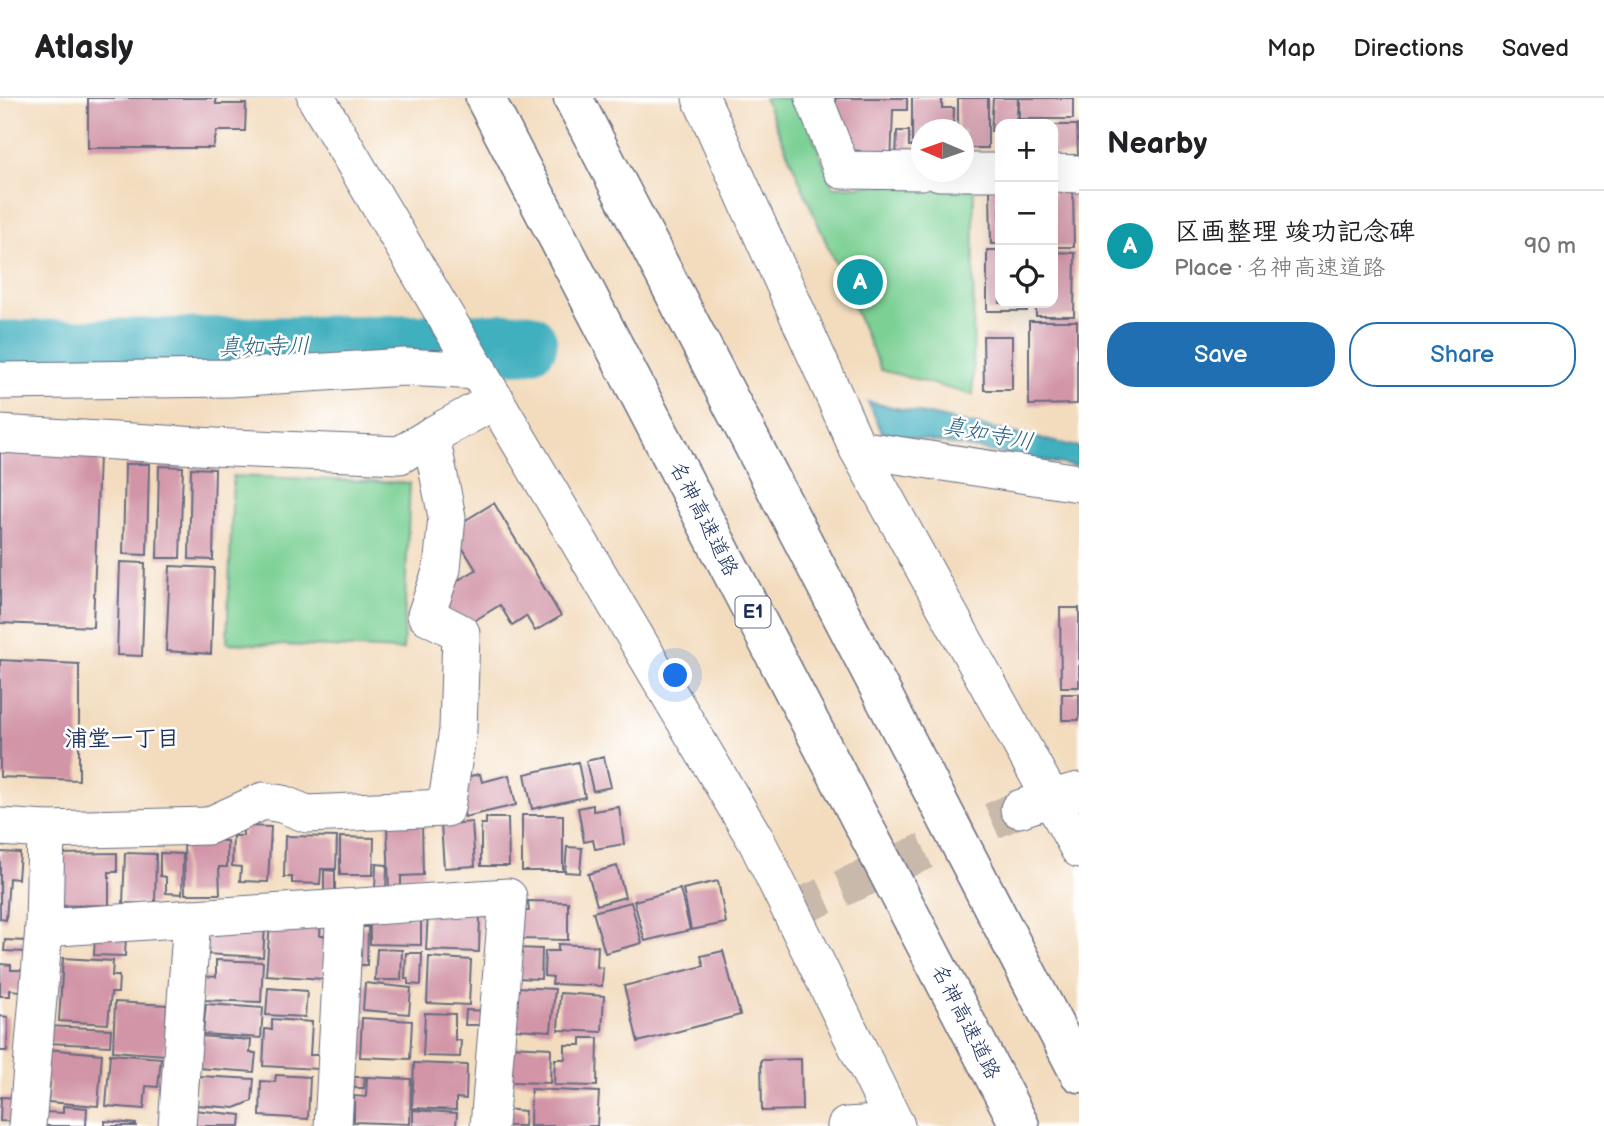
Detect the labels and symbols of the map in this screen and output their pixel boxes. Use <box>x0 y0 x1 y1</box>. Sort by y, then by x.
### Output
north arrow <box>911 119 974 182</box>
pin: A <box>837 256 883 308</box>
water label: 真如寺川 <box>218 332 310 362</box>
water label: 真如寺川 <box>940 411 1036 457</box>
street label: 名神高速道路 <box>664 457 744 581</box>
road number: E1 <box>736 597 770 628</box>
your location <box>658 658 692 692</box>
district label: 浦堂一丁目 <box>65 725 180 753</box>
street label: 名神高速道路 <box>926 960 1006 1084</box>

